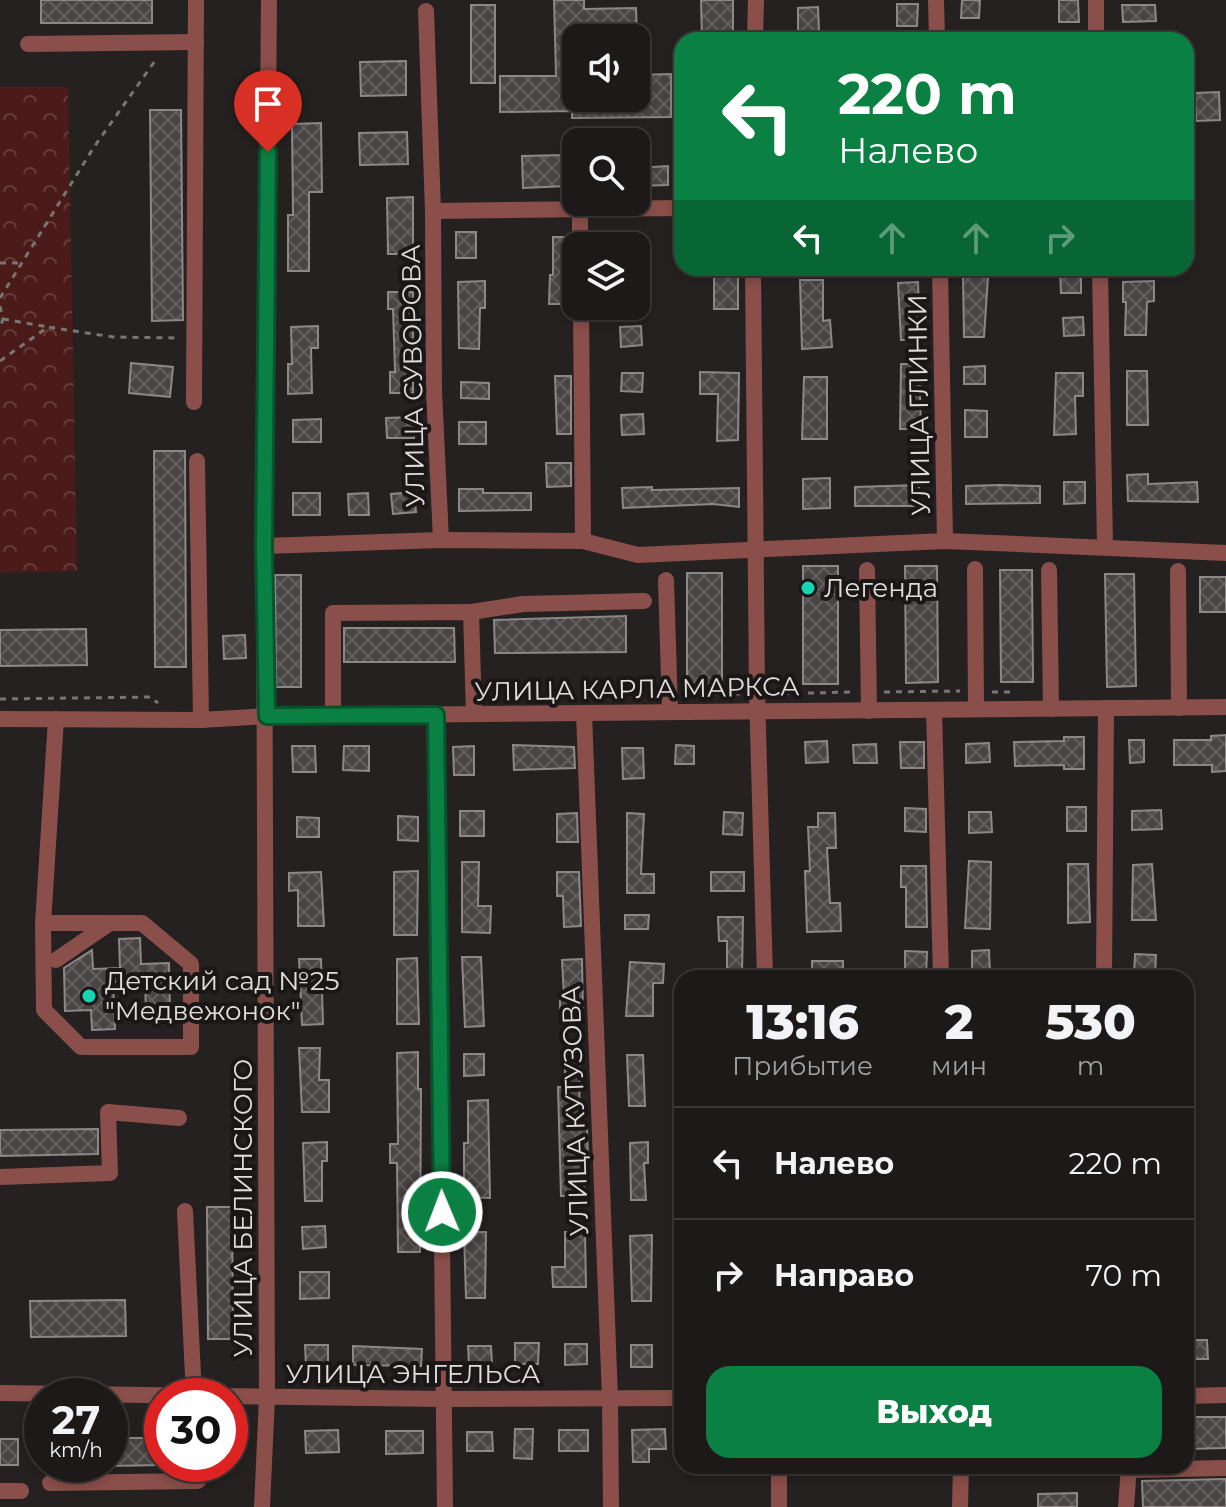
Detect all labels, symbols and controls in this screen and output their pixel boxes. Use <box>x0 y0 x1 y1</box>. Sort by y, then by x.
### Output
map controls <box>562 24 650 320</box>
button: sound <box>562 24 650 112</box>
text: 220 m <box>838 60 1017 128</box>
icon: left <box>706 64 810 168</box>
pin <box>234 70 302 152</box>
icon: arrive <box>246 82 290 126</box>
button: search <box>562 128 650 216</box>
text: Налево <box>838 128 978 172</box>
icon: left <box>786 216 830 260</box>
icon: ahead <box>870 216 914 260</box>
icon: ahead <box>954 216 998 260</box>
icon: right <box>1038 216 1082 260</box>
button: layers <box>562 232 650 320</box>
street label: УЛИЦА СУВОРОВА <box>395 244 431 508</box>
street label: УЛИЦА ГЛИНКИ <box>901 294 937 516</box>
place label: Легенда <box>824 572 938 604</box>
marker: Легенда <box>799 579 817 597</box>
street label: УЛИЦА КАРЛА МАРКСА <box>474 670 800 708</box>
place label: Детский сад №25 "Медвежонок" <box>105 965 339 1027</box>
street label: УЛИЦА КУТУЗОВА <box>555 985 595 1237</box>
marker: Детский сад №25 "Медвежонок" <box>80 987 98 1005</box>
text: 13:16 <box>746 993 859 1051</box>
text: 2 <box>945 993 973 1051</box>
text: 530 <box>1045 993 1136 1051</box>
text: Прибытие <box>732 1050 873 1082</box>
text: мин <box>931 1050 987 1082</box>
text: m <box>1077 1050 1104 1082</box>
street label: УЛИЦА БЕЛИНСКОГО <box>227 1059 259 1357</box>
icon: left <box>706 1141 750 1185</box>
text: Налево <box>774 1145 894 1182</box>
text: 220 m <box>1068 1145 1162 1182</box>
position arrow <box>400 1170 484 1254</box>
icon: right <box>706 1253 750 1297</box>
text: Направо <box>774 1257 914 1294</box>
text: 70 m <box>1085 1257 1162 1294</box>
street label: УЛИЦА ЭНГЕЛЬСА <box>286 1358 540 1390</box>
button: Выход <box>706 1366 1162 1458</box>
speed limit sign: 30 <box>144 1378 248 1482</box>
text: 27 <box>52 1395 100 1444</box>
text: km/h <box>49 1438 103 1462</box>

